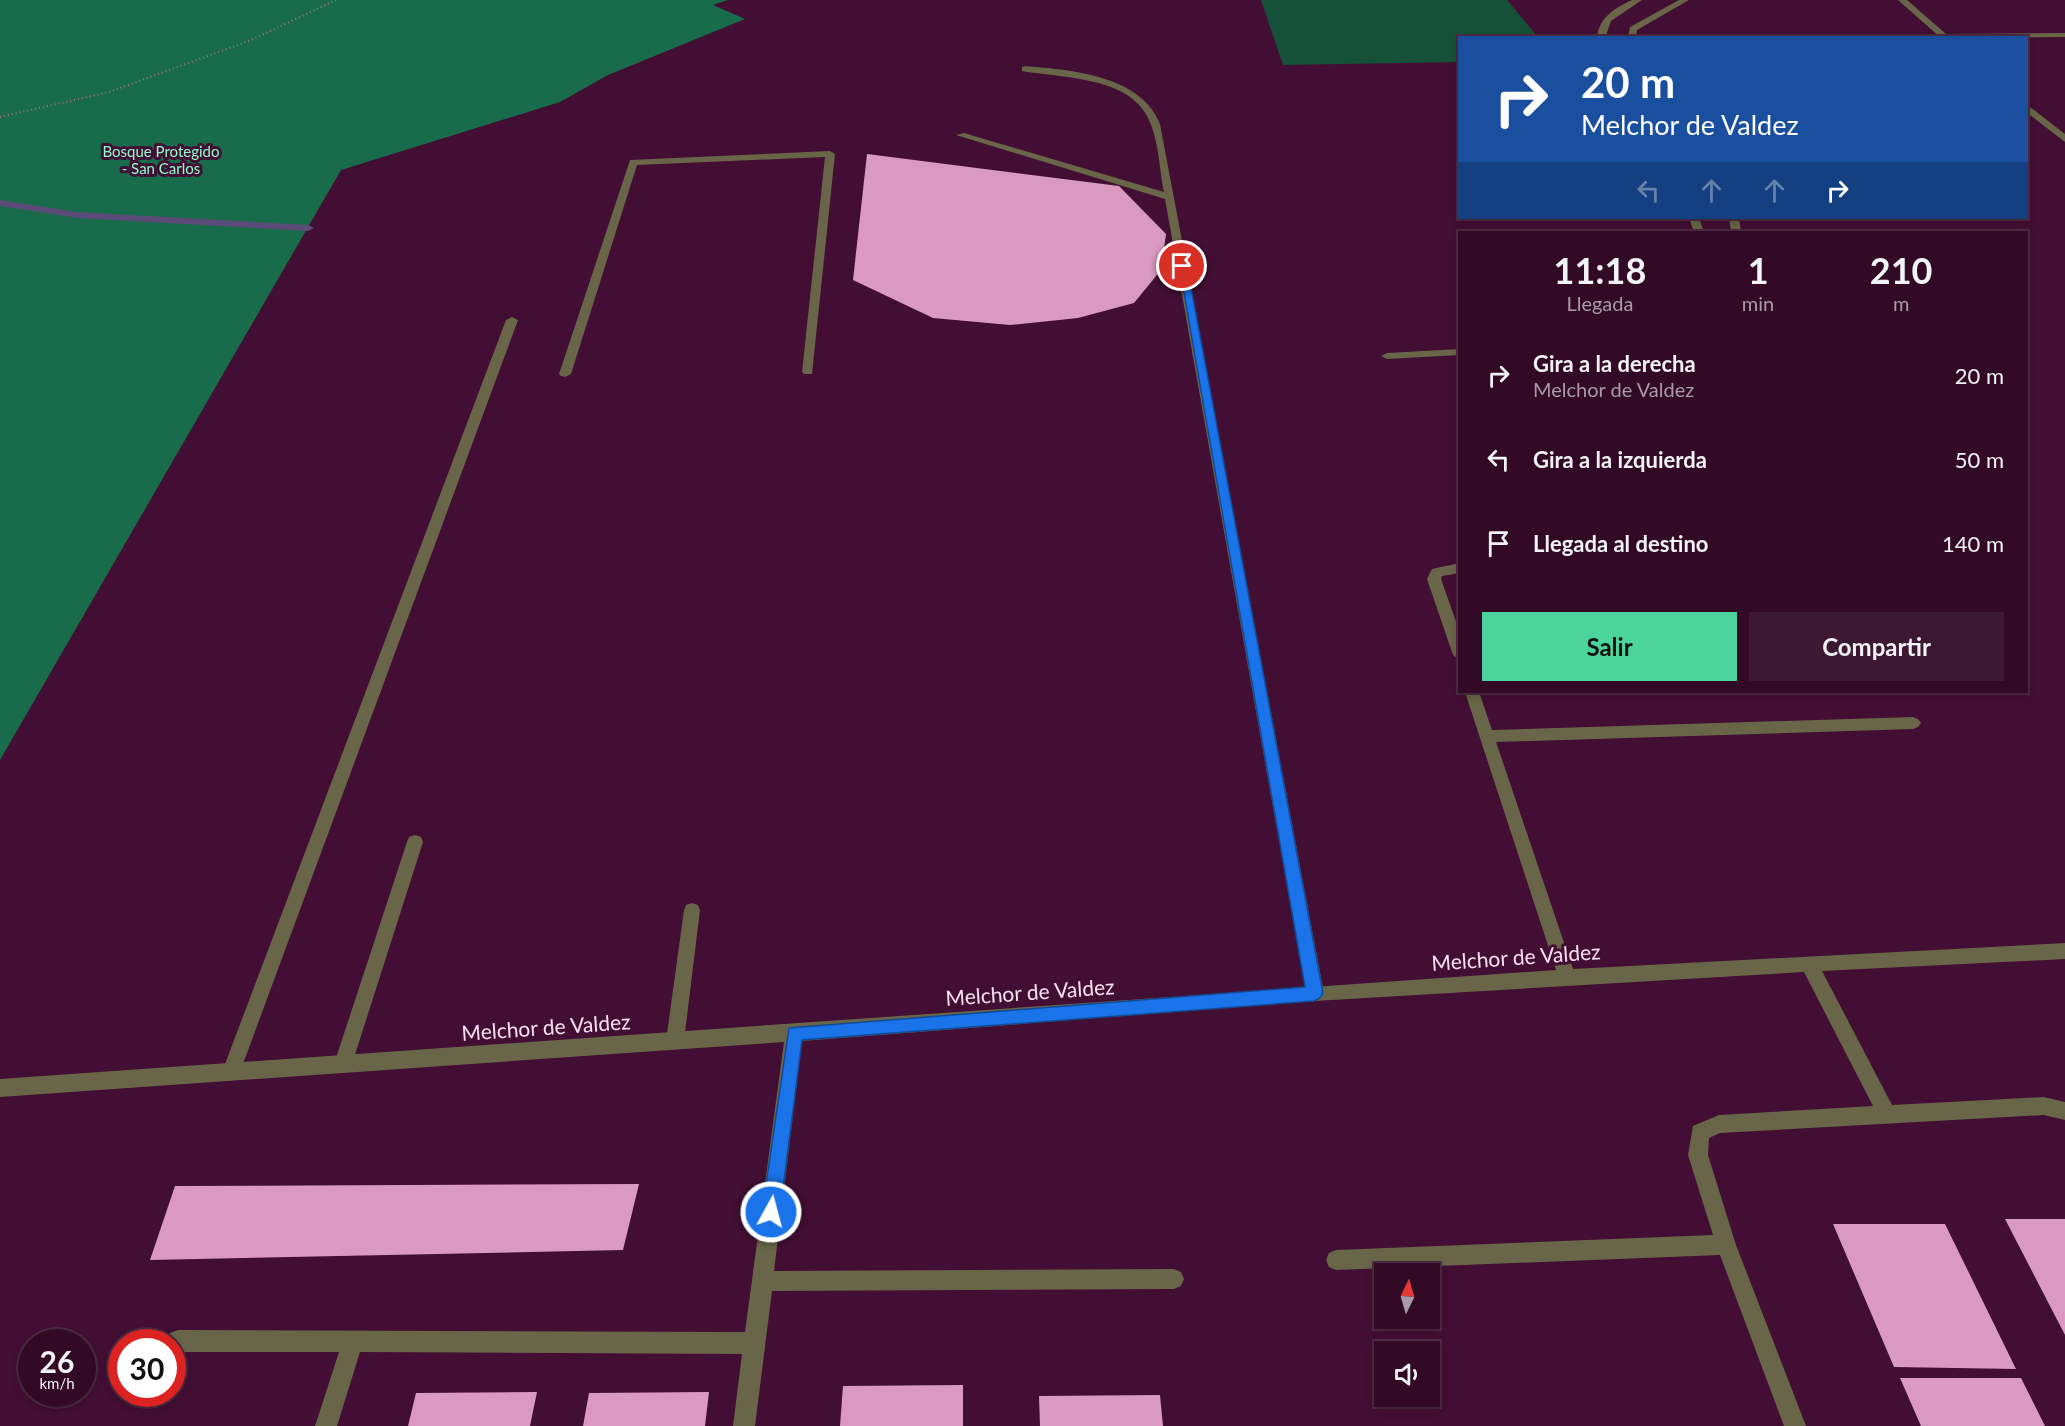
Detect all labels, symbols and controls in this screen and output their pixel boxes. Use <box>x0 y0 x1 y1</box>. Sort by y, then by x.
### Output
text: 20 m <box>1581 57 1675 107</box>
icon: right <box>1482 60 1560 138</box>
text: Melchor de Valdez <box>1581 108 1799 141</box>
park label: Bosque Protegido - San Carlos <box>102 142 220 177</box>
icon: left <box>1632 174 1665 207</box>
icon: ahead <box>1695 174 1728 207</box>
icon: ahead <box>1758 174 1791 207</box>
icon: right <box>1821 174 1854 207</box>
pin <box>1156 240 1207 291</box>
text: 11:18 <box>1554 248 1646 292</box>
text: 1 <box>1748 248 1769 292</box>
text: 210 <box>1870 248 1932 292</box>
icon: arrive <box>1165 249 1198 282</box>
text: Llegada <box>1566 291 1633 315</box>
text: min <box>1742 291 1774 315</box>
text: m <box>1893 291 1909 315</box>
text: Gira a la derecha <box>1533 350 1696 377</box>
icon: right <box>1482 359 1515 392</box>
text: 20 m <box>1955 362 2004 389</box>
text: Melchor de Valdez <box>1533 377 1694 401</box>
icon: left <box>1482 443 1515 476</box>
text: Gira a la izquierda <box>1533 446 1707 473</box>
text: 50 m <box>1955 446 2004 473</box>
icon: arrive <box>1482 527 1515 560</box>
text: Llegada al destino <box>1533 530 1709 557</box>
text: 140 m <box>1942 530 2004 557</box>
button: Salir <box>1482 612 1737 681</box>
button: Compartir <box>1749 612 2004 681</box>
street label: Melchor de Valdez <box>1431 938 1601 975</box>
street label: Melchor de Valdez <box>945 973 1115 1010</box>
street label: Melchor de Valdez <box>461 1008 631 1045</box>
position arrow <box>739 1180 803 1244</box>
north arrow <box>1374 1263 1440 1329</box>
map controls <box>1374 1263 1440 1407</box>
speed limit sign: 30 <box>108 1329 186 1407</box>
button: sound <box>1374 1341 1440 1407</box>
text: 26 <box>40 1343 74 1379</box>
text: km/h <box>39 1374 75 1392</box>

